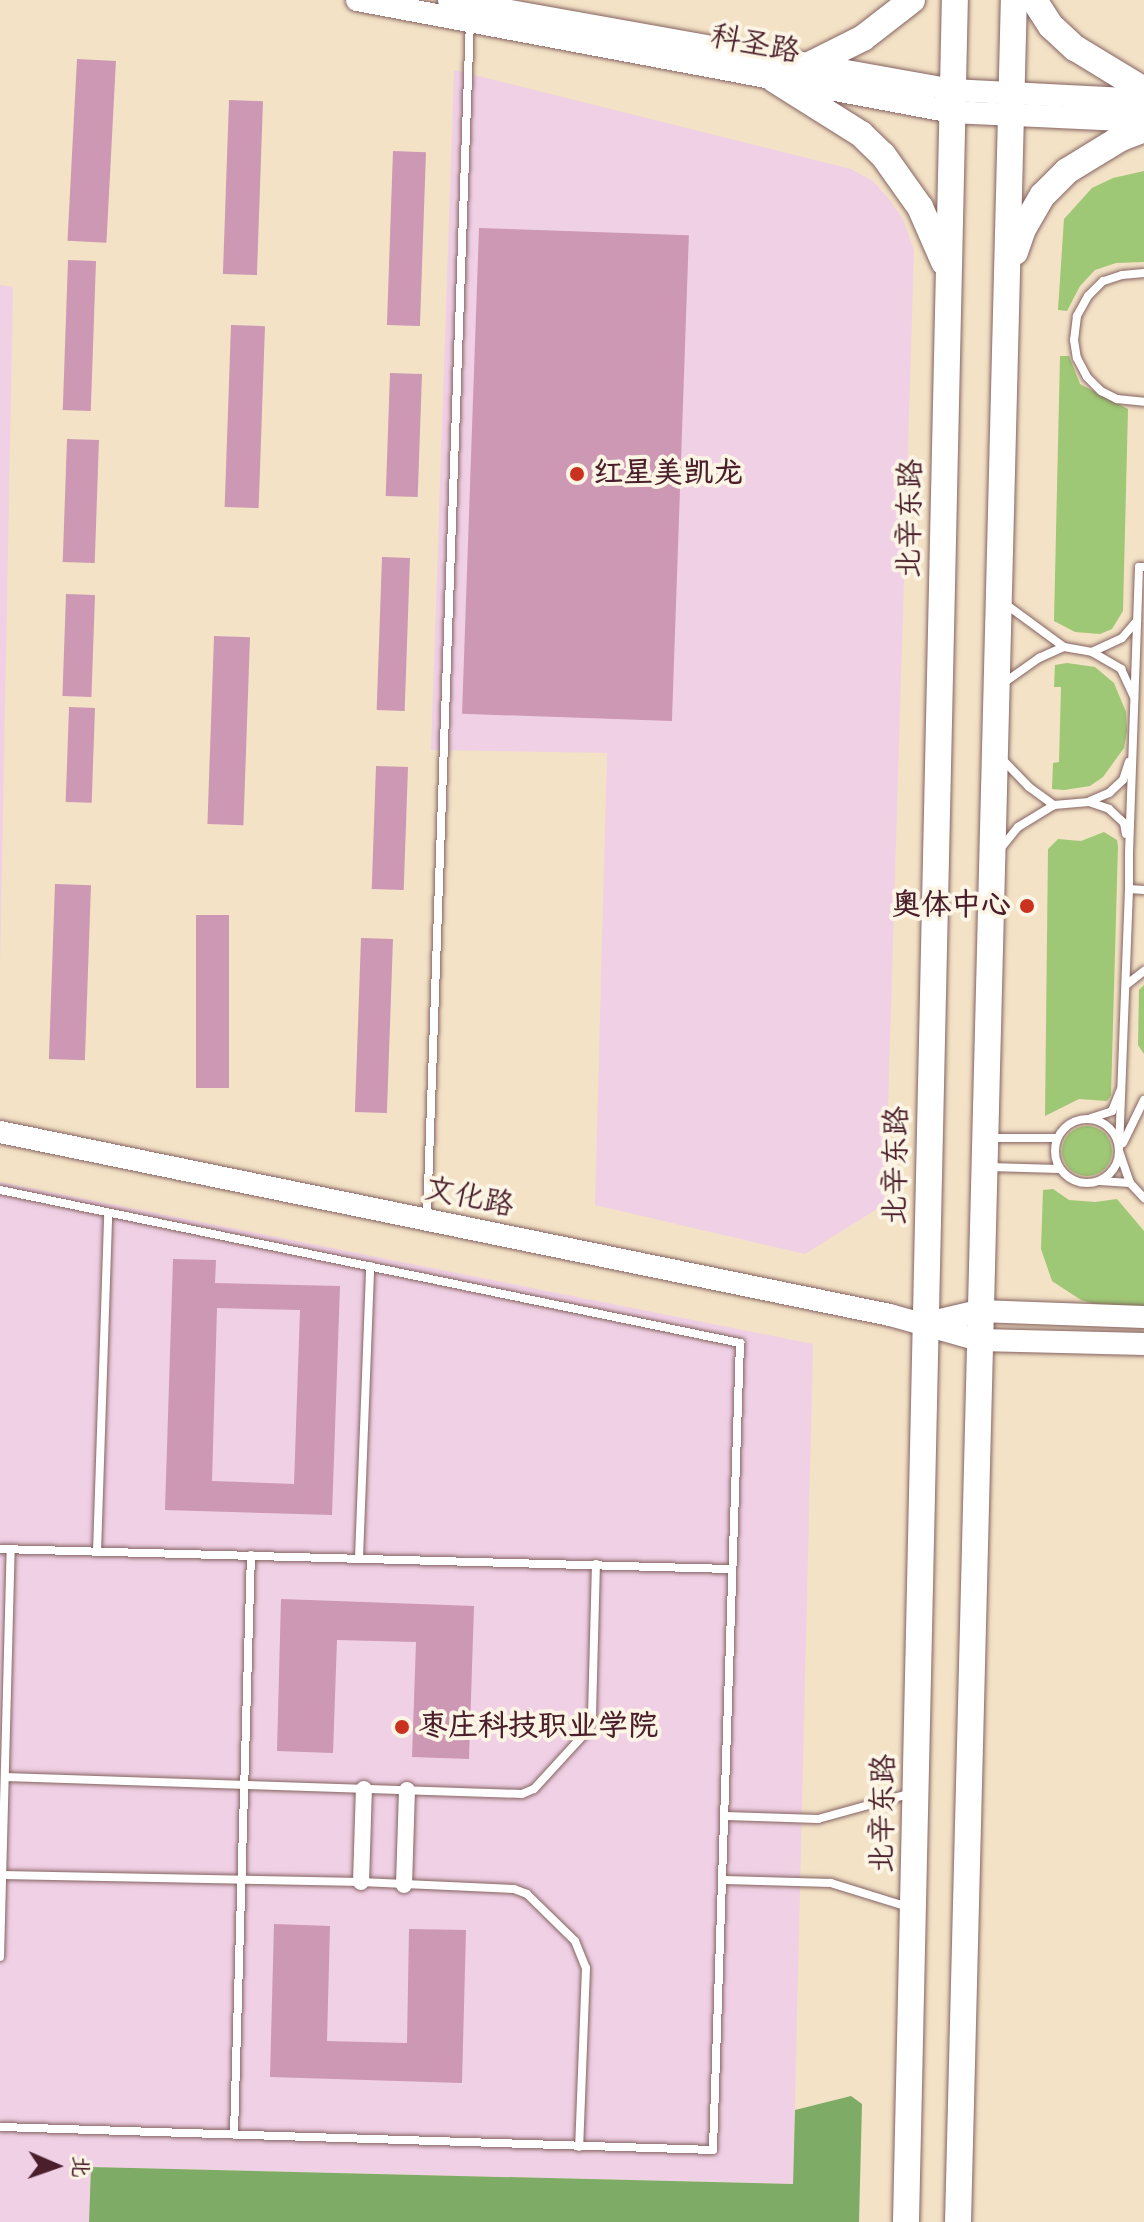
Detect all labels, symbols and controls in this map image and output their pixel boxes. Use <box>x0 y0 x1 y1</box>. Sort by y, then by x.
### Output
street label: 科圣路 <box>707 19 803 71</box>
place label: 红星美凯龙 <box>593 456 743 492</box>
street label: 北辛东路 <box>892 459 930 579</box>
marker: 红星美凯龙 <box>568 465 586 483</box>
place label: 奥体中心 <box>891 888 1011 924</box>
marker: 奥体中心 <box>1018 897 1036 915</box>
street label: 北辛东路 <box>878 1106 916 1226</box>
street label: 文化路 <box>421 1171 517 1225</box>
place label: 枣庄科技职业学院 <box>418 1709 658 1745</box>
marker: 枣庄科技职业学院 <box>393 1718 411 1736</box>
street label: 北辛东路 <box>865 1754 903 1874</box>
north arrow <box>16 2126 96 2206</box>
text: 北 <box>66 2155 94 2178</box>

